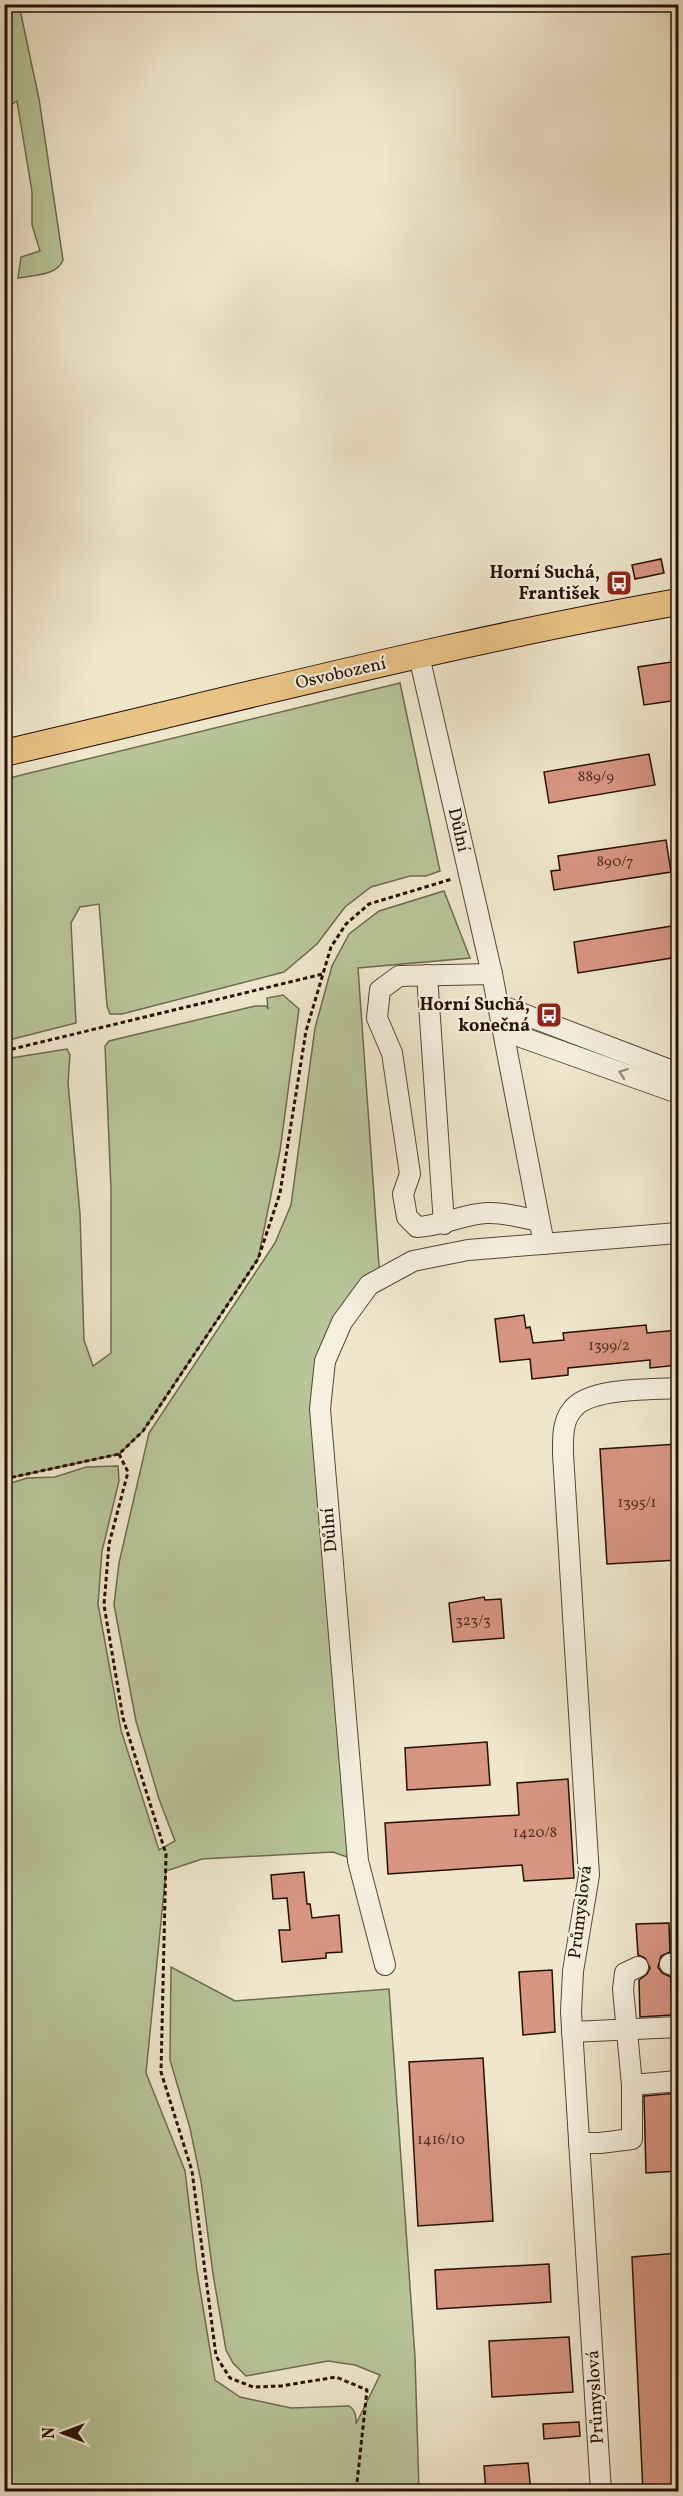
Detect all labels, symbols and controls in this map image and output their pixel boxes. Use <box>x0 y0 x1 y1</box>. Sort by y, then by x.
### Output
place label: Horní Suchá, František <box>489 561 600 607</box>
bus stop icon: Horní Suchá, František <box>604 568 634 598</box>
street label: Osvobození <box>293 651 389 697</box>
house number: 889/9 <box>578 767 614 788</box>
street label: Důlní <box>441 805 475 855</box>
house number: 890/7 <box>596 852 634 873</box>
place label: Horní Suchá, konečná <box>419 993 530 1039</box>
bus stop icon: Horní Suchá, konečná <box>534 1000 564 1030</box>
one-way arrow <box>619 1068 629 1081</box>
house number: 1399/2 <box>588 1336 630 1357</box>
house number: 1395/1 <box>618 1493 656 1514</box>
street label: Důlní <box>316 1506 344 1553</box>
house number: 323/3 <box>455 1611 491 1632</box>
house number: 1420/8 <box>513 1823 557 1844</box>
street label: Průmyslová <box>563 1864 599 1960</box>
house number: 1416/10 <box>417 2130 465 2151</box>
street label: Průmyslová <box>581 2349 611 2445</box>
north arrow <box>33 2403 93 2463</box>
text: N <box>39 2427 61 2439</box>

